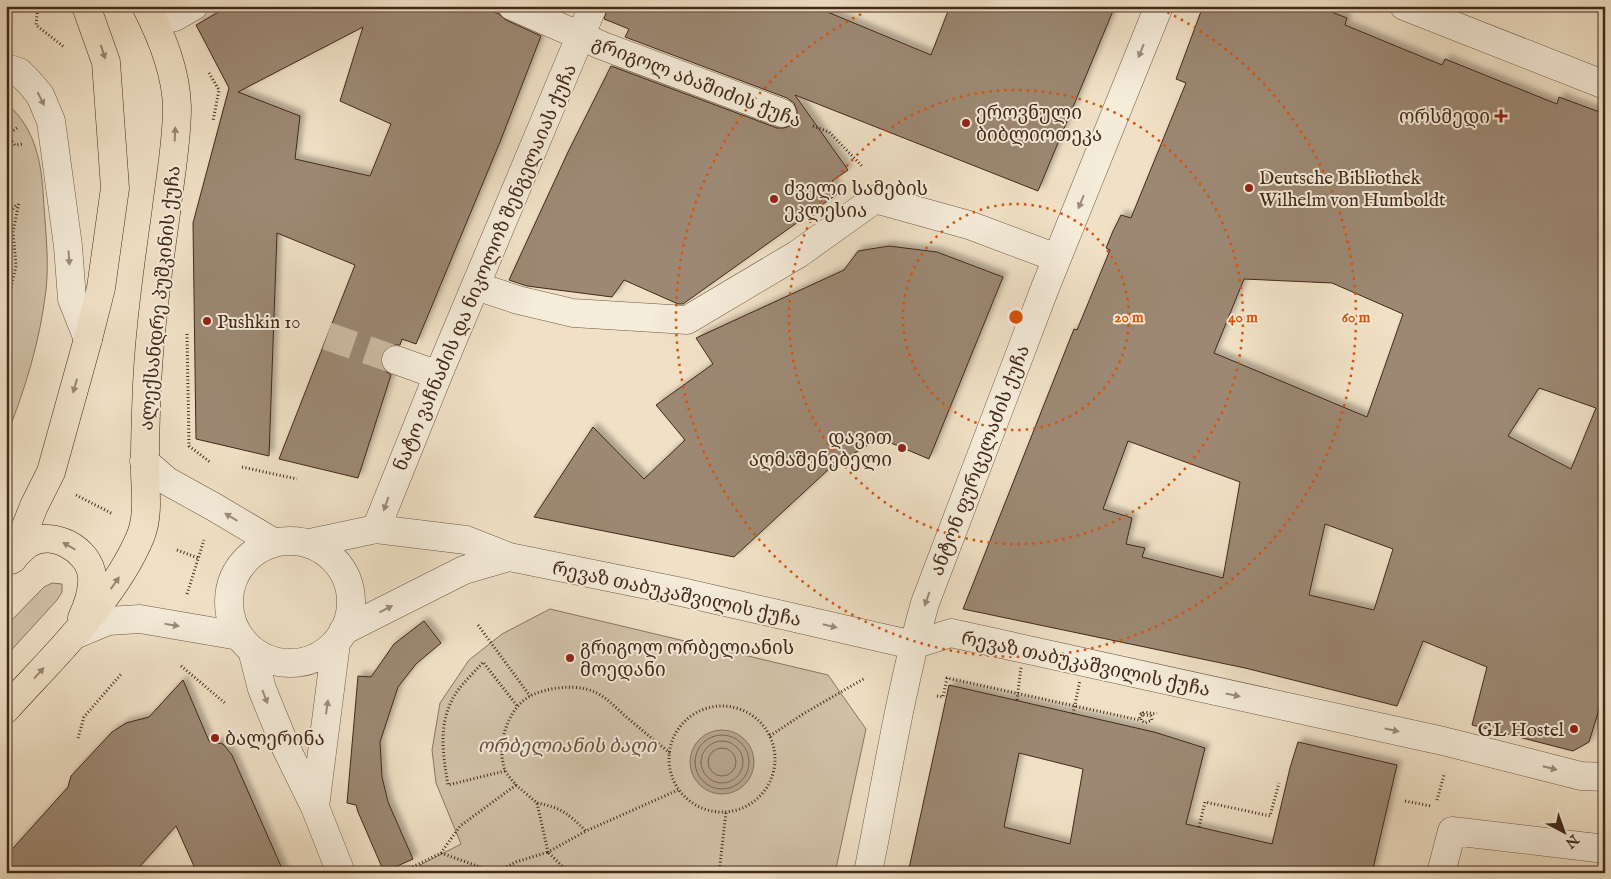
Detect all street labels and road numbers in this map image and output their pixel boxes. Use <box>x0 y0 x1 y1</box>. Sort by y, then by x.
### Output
street label: გრიგოლ აბაშიძის ქუჩა <box>588 32 804 134</box>
street label: ნატო ვაჩნაძის და ნიკოლოზ შენგელაიას ქუჩა <box>389 61 583 475</box>
street label: ალექსანდრე პუშკინის ქუჩა <box>135 165 187 432</box>
street label: ანტონ ფურცელაძის ქუჩა <box>926 342 1036 580</box>
street label: რევაზ თაბუკაშვილის ქუჩა <box>550 557 803 633</box>
street label: რევაზ თაბუკაშვილის ქუჩა <box>959 627 1212 703</box>

